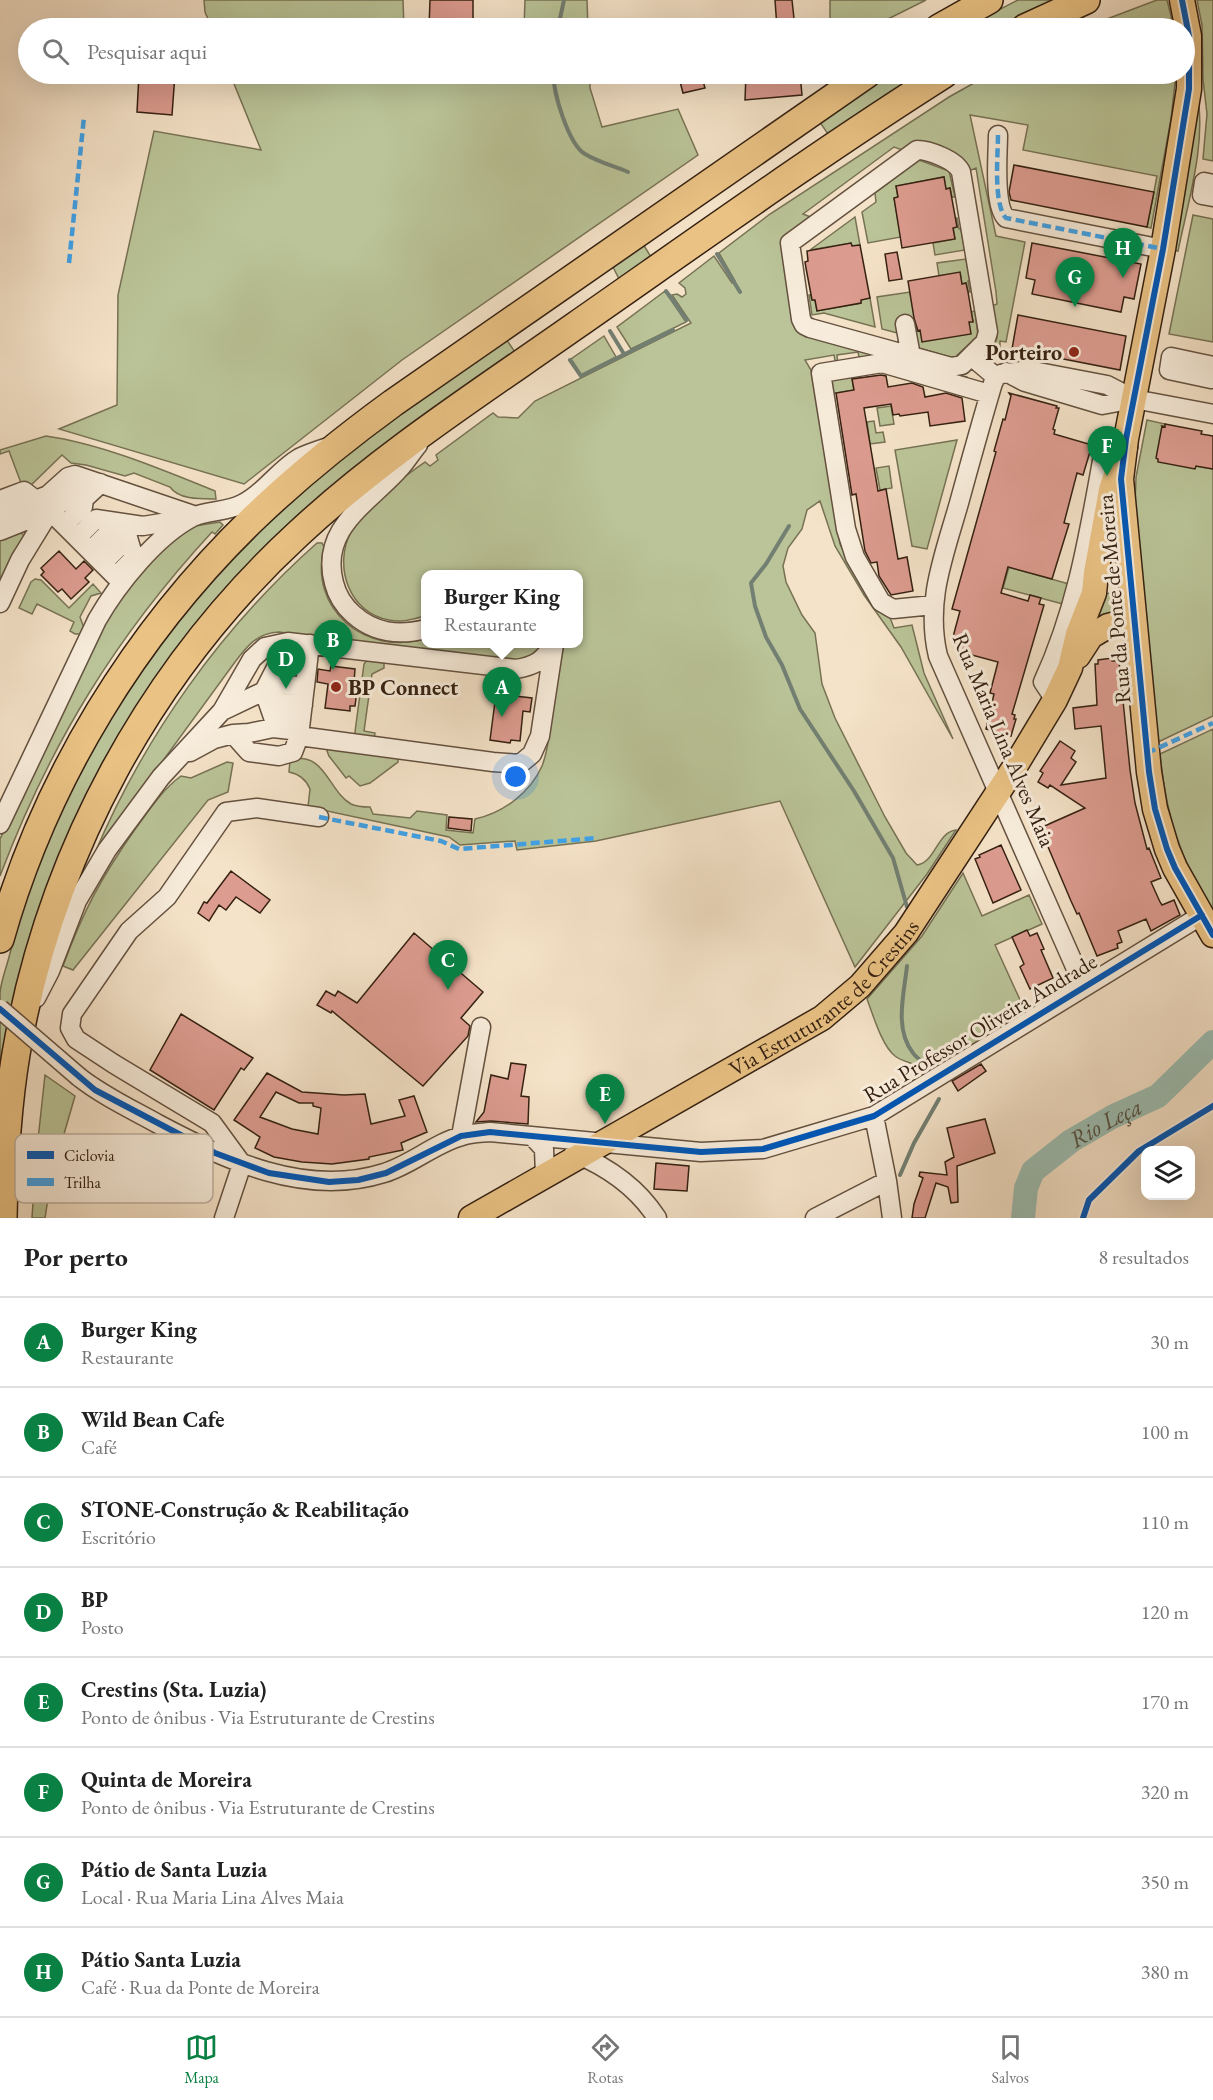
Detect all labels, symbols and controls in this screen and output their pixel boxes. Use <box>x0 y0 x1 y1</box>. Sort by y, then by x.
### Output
search box <box>18 18 1195 84</box>
icon: search <box>39 35 72 68</box>
text: Pesquisar aqui <box>87 37 207 66</box>
pin: H <box>1104 228 1142 278</box>
pin: G <box>1056 258 1094 307</box>
place label: Porteiro <box>985 338 1062 367</box>
marker: Porteiro <box>1067 345 1081 359</box>
pin: F <box>1088 426 1126 476</box>
street label: Rua da Ponte de Moreira <box>1090 493 1138 705</box>
popup <box>421 570 583 648</box>
text: Burger King <box>444 582 560 611</box>
text: Restaurante <box>444 611 537 637</box>
pin: B <box>314 620 352 670</box>
street label: Rua Maria Lina Alves Maia <box>946 629 1062 852</box>
pin: D <box>266 640 306 689</box>
pin: A <box>482 668 522 717</box>
place label: BP Connect <box>348 673 459 702</box>
marker: BP Connect <box>329 680 343 694</box>
your location <box>501 762 530 791</box>
street label: Via Estruturante de Crestins <box>723 914 925 1083</box>
pin: C <box>428 940 468 990</box>
street label: Rua Professor Oliveira Andrade <box>858 946 1102 1109</box>
pin: E <box>586 1074 624 1124</box>
water label: Rio Leça <box>1063 1090 1146 1154</box>
legend <box>15 1134 213 1203</box>
text: Ciclovia <box>64 1145 115 1166</box>
map controls <box>1141 1146 1195 1200</box>
button: layers <box>1141 1146 1195 1200</box>
text: Trilha <box>64 1172 101 1193</box>
text: Por perto <box>24 1240 128 1274</box>
text: 8 resultados <box>1098 1244 1189 1270</box>
text: Burger King <box>81 1315 197 1344</box>
text: A <box>36 1329 51 1355</box>
text: 30 m <box>1150 1329 1189 1355</box>
text: Restaurante <box>81 1344 174 1370</box>
text: Wild Bean Cafe <box>81 1405 224 1434</box>
text: B <box>37 1419 50 1445</box>
text: 100 m <box>1141 1419 1189 1445</box>
text: Café <box>81 1434 117 1460</box>
text: STONE-Construção & Reabilitação <box>81 1495 409 1524</box>
text: C <box>36 1509 51 1535</box>
text: 110 m <box>1141 1509 1189 1535</box>
text: Escritório <box>81 1524 156 1550</box>
text: BP <box>81 1585 108 1614</box>
text: D <box>36 1599 51 1625</box>
text: 120 m <box>1141 1599 1189 1625</box>
text: Posto <box>81 1614 124 1640</box>
text: Crestins (Sta. Luzia) <box>81 1675 266 1704</box>
text: E <box>38 1689 49 1715</box>
text: 170 m <box>1141 1689 1189 1715</box>
text: Ponto de ônibus · Via Estruturante de Crestins <box>81 1704 435 1730</box>
text: Quinta de Moreira <box>81 1765 252 1794</box>
text: F <box>38 1779 49 1805</box>
text: 320 m <box>1141 1779 1189 1805</box>
text: Ponto de ônibus · Via Estruturante de Crestins <box>81 1794 435 1820</box>
text: Pátio de Santa Luzia <box>81 1855 267 1884</box>
text: G <box>36 1869 51 1895</box>
text: 350 m <box>1141 1869 1189 1895</box>
text: Local · Rua Maria Lina Alves Maia <box>81 1884 344 1910</box>
text: Pátio Santa Luzia <box>81 1945 241 1974</box>
text: H <box>35 1959 52 1985</box>
text: 380 m <box>1141 1959 1189 1985</box>
text: Café · Rua da Ponte de Moreira <box>81 1974 320 2000</box>
tab: Mapa <box>184 2031 219 2088</box>
tab: Rotas <box>587 2031 623 2088</box>
tab: Salvos <box>991 2031 1029 2088</box>

